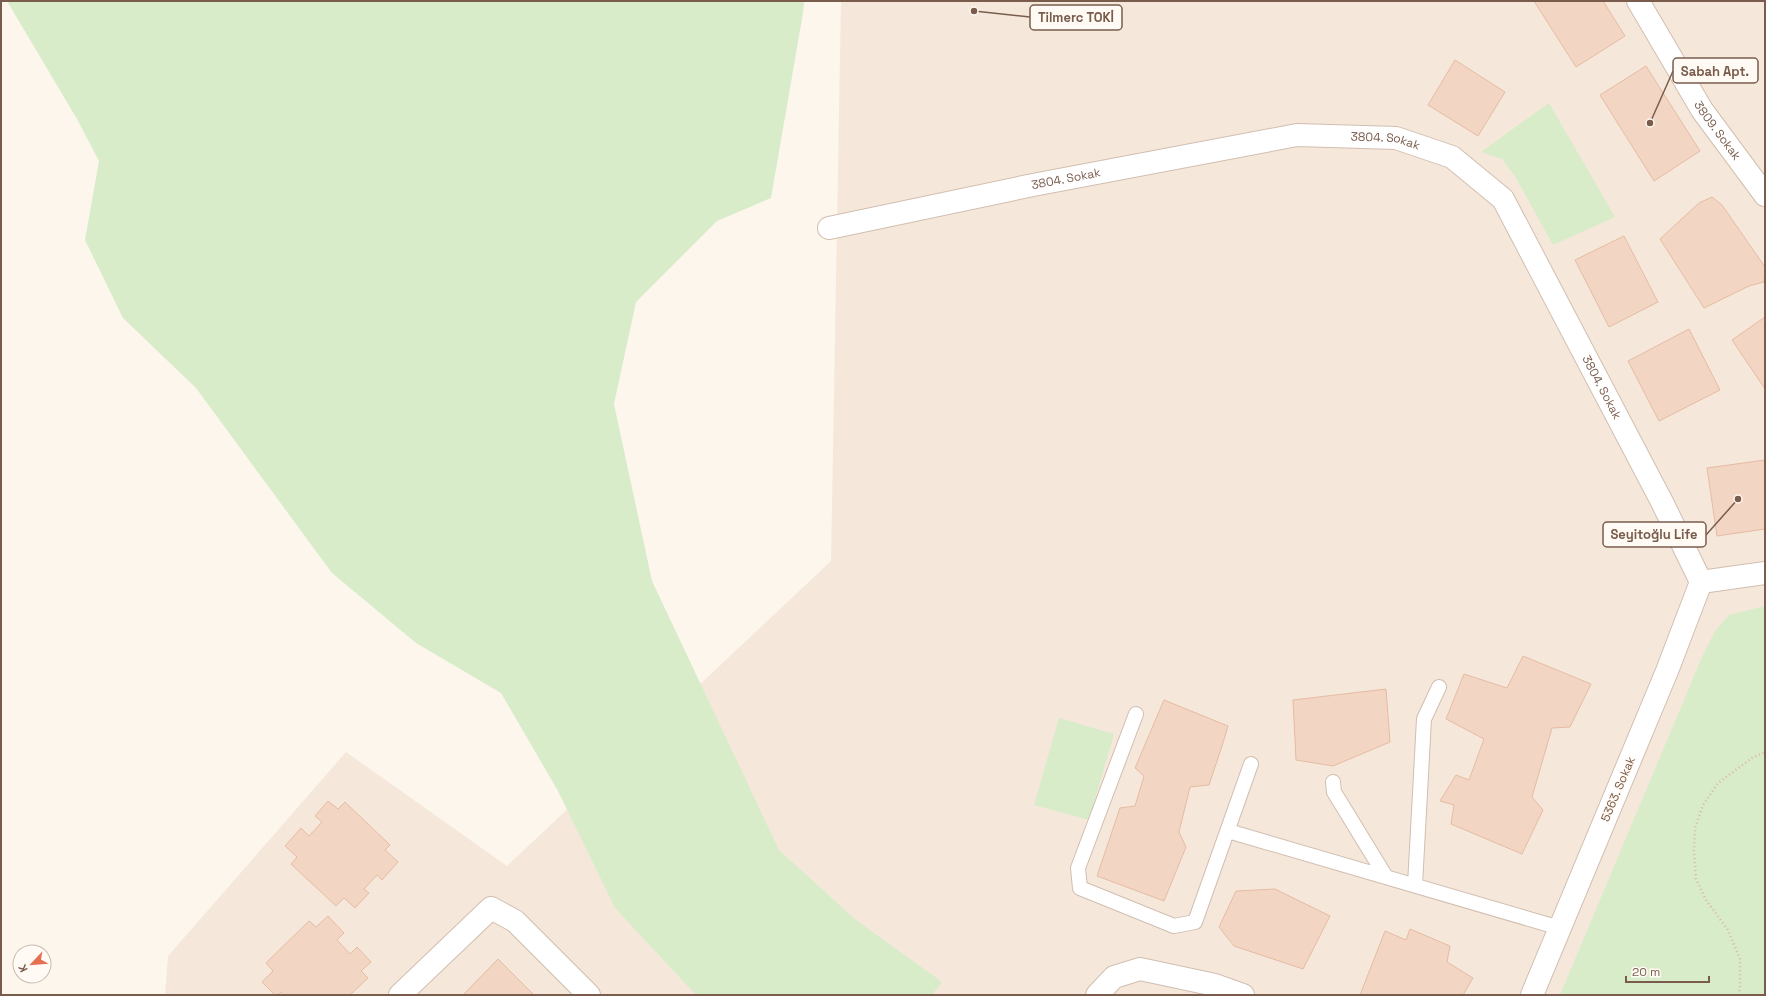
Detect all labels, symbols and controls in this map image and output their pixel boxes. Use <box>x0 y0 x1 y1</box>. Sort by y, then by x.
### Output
callout: Tilmerc TOKİ <box>1030 5 1122 30</box>
text: Tilmerc TOKİ <box>1038 9 1114 26</box>
callout: Sabah Apt. <box>1673 58 1758 83</box>
text: Sabah Apt. <box>1681 63 1749 80</box>
street label: 3809. Sokak <box>1690 98 1745 164</box>
street label: 3804. Sokak <box>1350 129 1423 154</box>
street label: 3804. Sokak <box>1030 164 1102 193</box>
street label: 3804. Sokak <box>1578 352 1625 422</box>
callout: Seyitoğlu Life <box>1603 522 1706 547</box>
text: Seyitoğlu Life <box>1610 526 1698 543</box>
street label: 5363. Sokak <box>1597 754 1639 824</box>
north arrow <box>12 944 52 984</box>
scale bar <box>1626 958 1709 984</box>
text: K <box>15 962 31 975</box>
text: 20 m <box>1632 964 1660 980</box>

